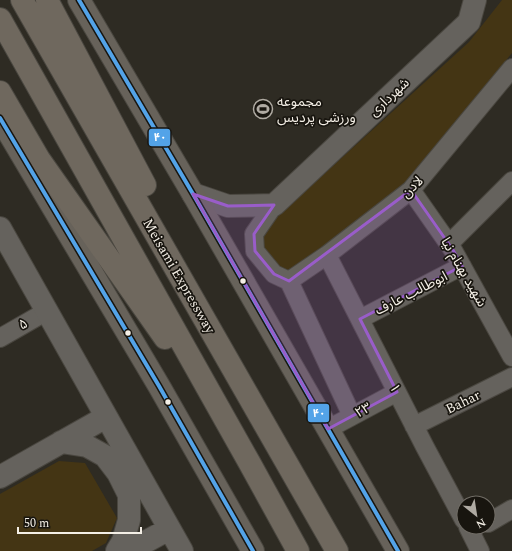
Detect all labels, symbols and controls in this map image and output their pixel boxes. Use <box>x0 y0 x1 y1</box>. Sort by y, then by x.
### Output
street label: شهرداری <box>364 73 414 121</box>
place label: مجموعه ورزشی پردیس <box>277 91 356 128</box>
sports icon: مجموعه ورزشی پردیس <box>252 98 274 120</box>
line badge: ۴۰ <box>148 128 171 147</box>
text: ۴۰ <box>154 129 166 146</box>
street label: لادن <box>396 171 428 203</box>
street label: Meisami Expressway <box>137 215 221 339</box>
street label: شهید بهنام نیا <box>436 233 492 311</box>
street label: ابوطالب عارف <box>371 266 451 320</box>
unlabelled marker <box>238 276 248 286</box>
street label: ۵ <box>14 313 32 335</box>
unlabelled marker <box>123 328 133 338</box>
street label: ۱ <box>384 380 406 396</box>
street label: Bahar <box>442 384 484 419</box>
unlabelled marker <box>163 397 173 407</box>
street label: ۲۳ <box>351 397 375 423</box>
line badge: ۴۰ <box>307 403 330 423</box>
text: ۴۰ <box>313 405 325 422</box>
north arrow <box>456 495 496 535</box>
scale bar <box>18 509 141 535</box>
text: 50 m <box>24 514 49 533</box>
text: N <box>473 514 489 533</box>

